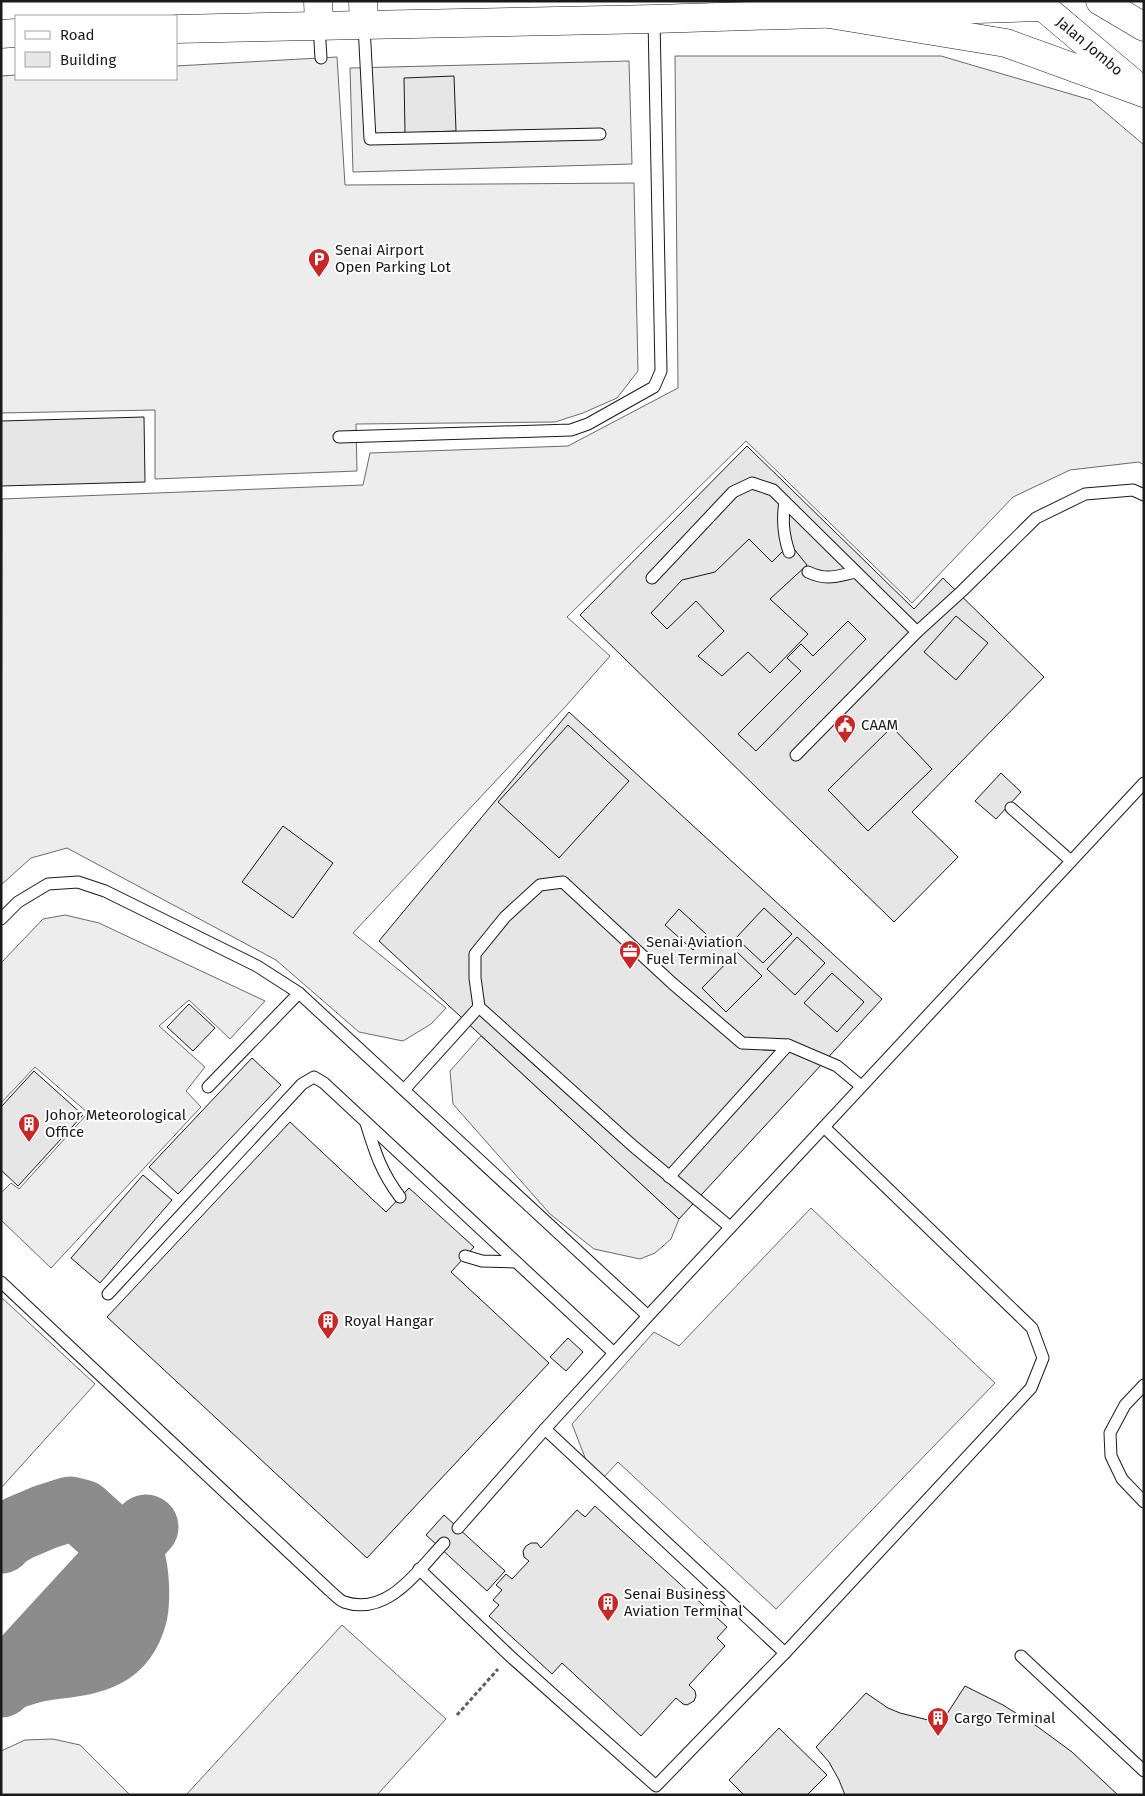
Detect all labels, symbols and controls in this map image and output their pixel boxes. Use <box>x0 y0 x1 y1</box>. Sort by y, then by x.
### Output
street label: Jalan Jombo <box>1052 13 1127 79</box>
legend <box>15 15 178 80</box>
text: Road <box>60 26 95 44</box>
text: Building <box>60 51 116 69</box>
place label: Senai Airport Open Parking Lot <box>335 241 451 276</box>
parking icon: Senai Airport Open Parking Lot <box>307 247 331 278</box>
public building icon: CAAM <box>833 713 857 744</box>
place label: CAAM <box>861 716 898 734</box>
place label: Senai Aviation Fuel Terminal <box>646 933 743 968</box>
office icon: Senai Aviation Fuel Terminal <box>618 939 642 970</box>
place label: Johor Meteorological Office <box>45 1106 187 1141</box>
building icon: Johor Meteorological Office <box>17 1112 41 1143</box>
building icon: Royal Hangar <box>316 1309 340 1340</box>
place label: Royal Hangar <box>344 1312 434 1330</box>
place label: Senai Business Aviation Terminal <box>624 1585 743 1620</box>
building icon: Senai Business Aviation Terminal <box>596 1591 620 1622</box>
building icon: Cargo Terminal <box>926 1706 950 1737</box>
place label: Cargo Terminal <box>954 1709 1056 1727</box>

